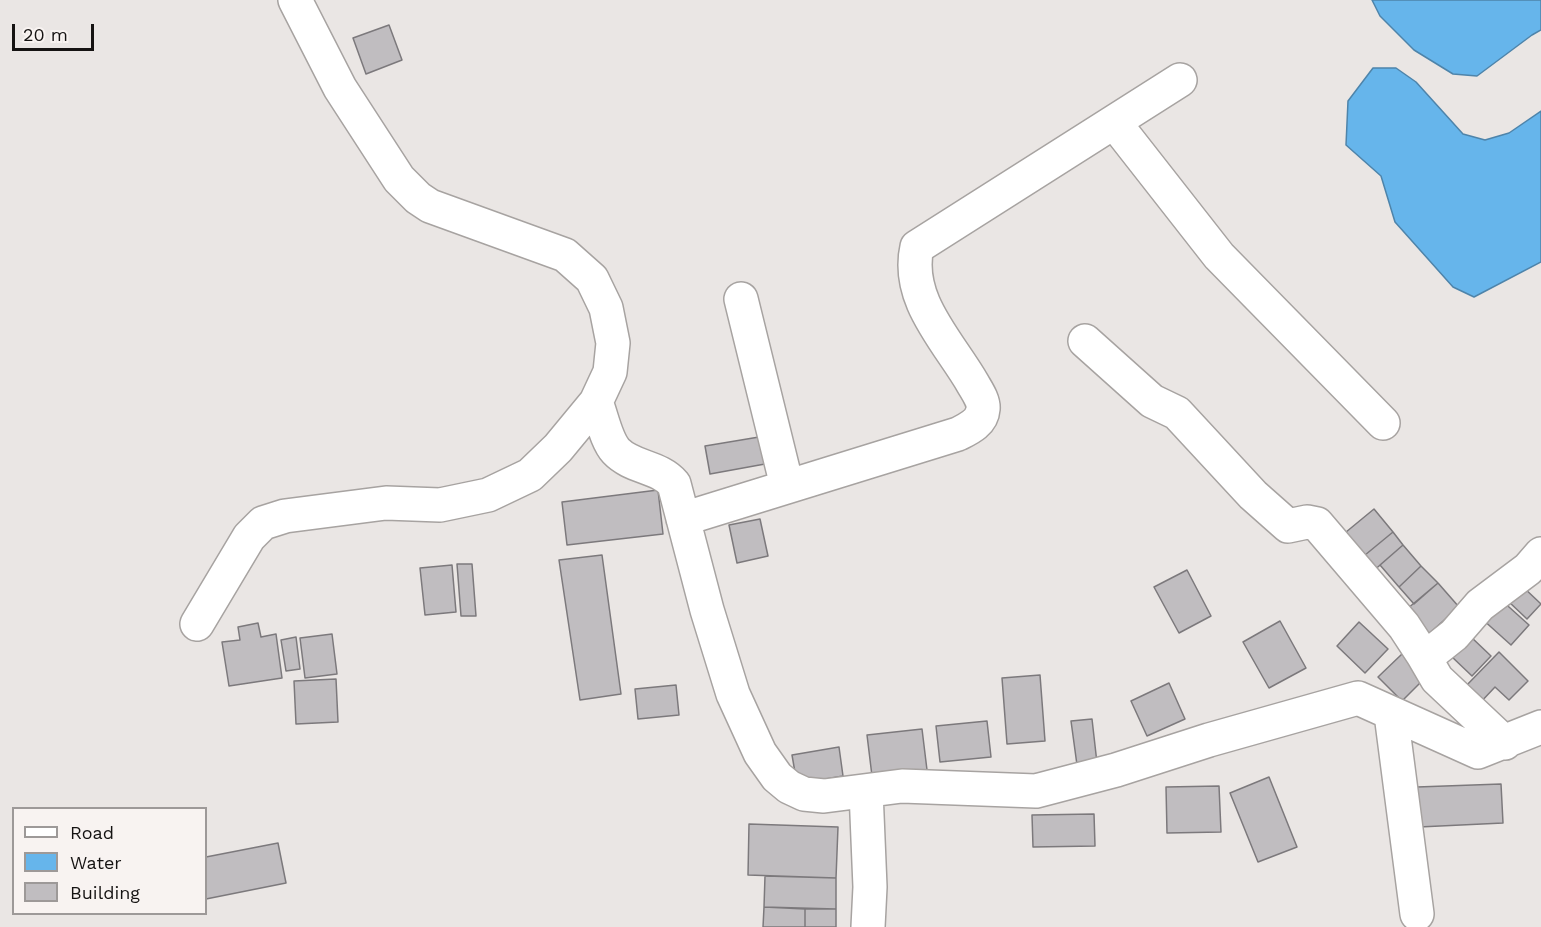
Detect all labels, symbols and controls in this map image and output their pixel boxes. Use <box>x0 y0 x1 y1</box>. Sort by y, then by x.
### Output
scale bar <box>15 12 98 50</box>
text: 20 m <box>23 24 68 45</box>
legend <box>12 807 207 915</box>
text: Road <box>70 822 114 843</box>
text: Water <box>70 852 122 873</box>
text: Building <box>70 882 140 903</box>

